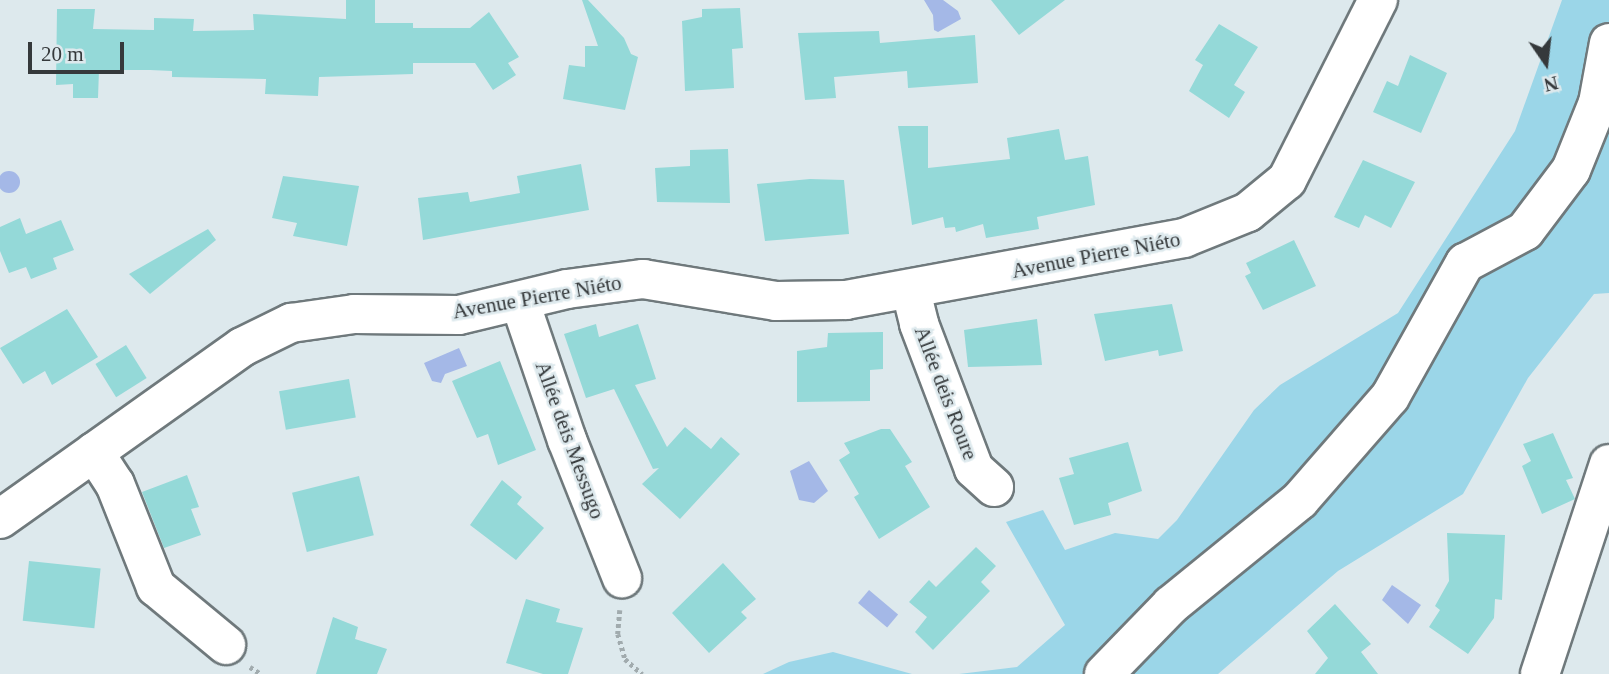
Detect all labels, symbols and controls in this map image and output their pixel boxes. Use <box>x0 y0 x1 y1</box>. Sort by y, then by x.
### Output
scale bar <box>32 28 128 72</box>
north arrow <box>1511 28 1581 98</box>
text: 20 m <box>41 42 84 66</box>
text: N <box>1542 72 1560 96</box>
street label: Avenue Pierre Niéto <box>1010 226 1182 284</box>
street label: Avenue Pierre Niéto <box>451 270 623 324</box>
street label: Allée deis Roure <box>909 323 983 463</box>
street label: Allée deis Messugo <box>530 358 610 522</box>

